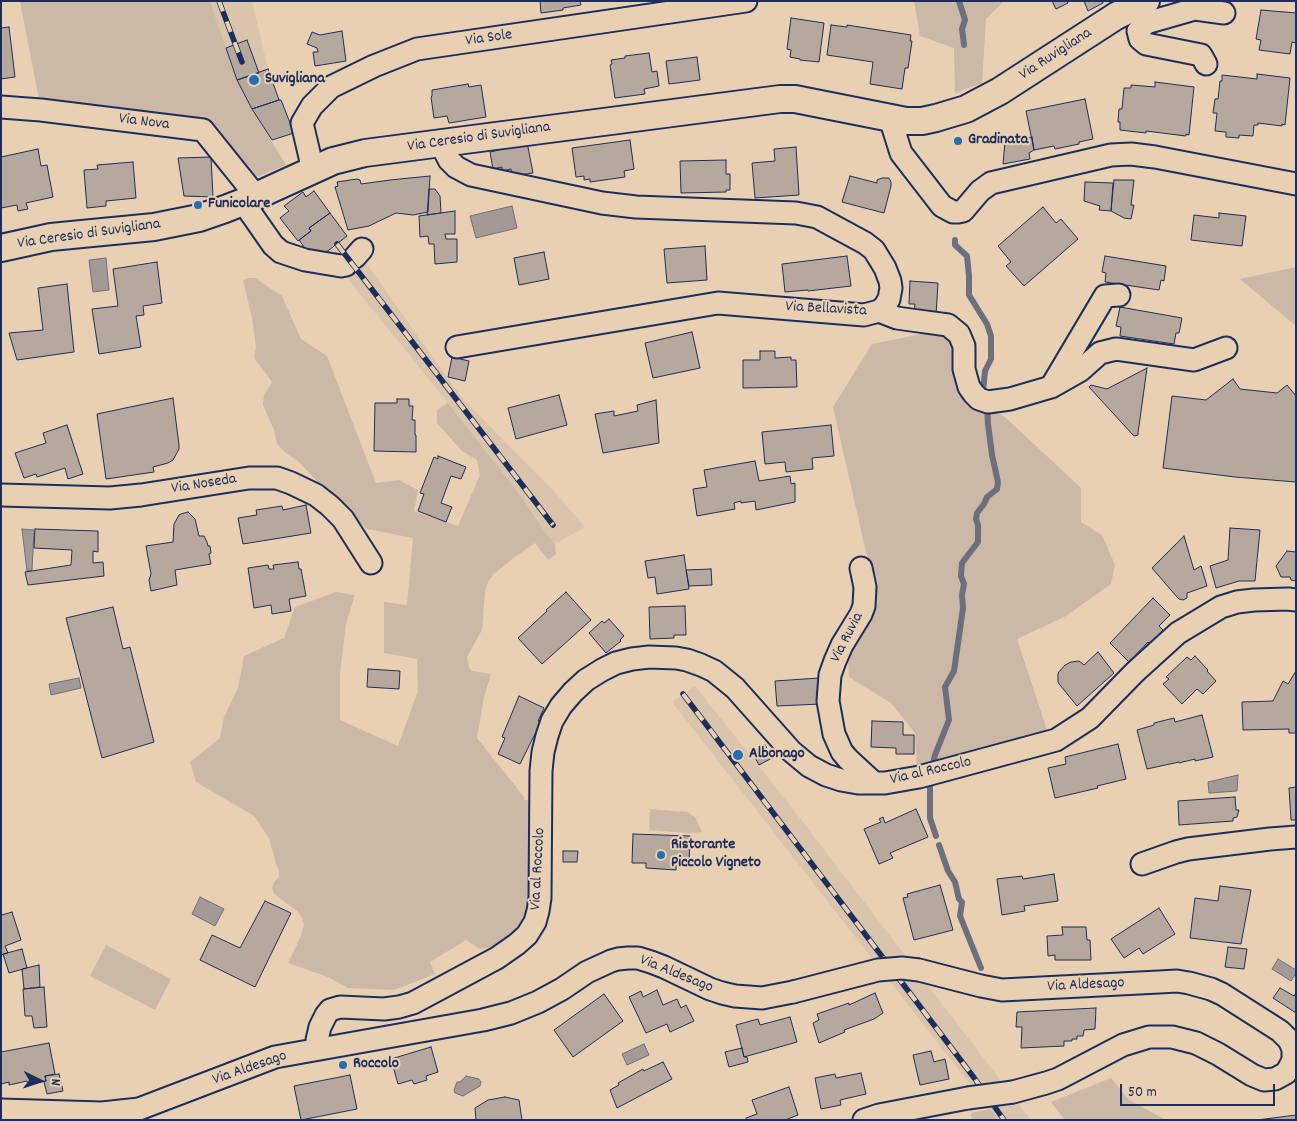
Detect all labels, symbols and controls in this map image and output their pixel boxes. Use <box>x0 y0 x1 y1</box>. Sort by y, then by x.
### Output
street label: Via Ruvigliana <box>1016 25 1096 85</box>
street label: Via Sole <box>464 26 514 52</box>
place label: Suvigliana <box>265 70 325 90</box>
marker: Suvigliana <box>247 73 261 87</box>
street label: Via Nova <box>118 110 170 136</box>
street label: Via Ceresio di Suvigliana <box>406 118 552 158</box>
place label: Gradinata <box>968 131 1028 151</box>
marker: Gradinata <box>952 135 964 147</box>
place label: Funicolare <box>208 195 270 215</box>
marker: Funicolare <box>192 199 204 211</box>
street label: Via Ceresio di Suvigliana <box>16 215 162 255</box>
street label: Via Bellavista <box>785 298 867 322</box>
street label: Via Noseda <box>170 470 238 500</box>
street label: Via Ruvia <box>827 610 869 666</box>
place label: Albonago <box>749 745 805 765</box>
marker: Albonago <box>731 748 745 762</box>
street label: Via al Roccolo <box>889 753 973 791</box>
street label: Via al Roccolo <box>527 827 551 911</box>
place label: Ristorante Piccolo Vigneto <box>671 836 761 874</box>
marker: Ristorante Piccolo Vigneto <box>655 849 667 861</box>
street label: Via Aldesago <box>637 952 715 998</box>
street label: Via Aldesago <box>1047 974 1125 998</box>
street label: Via Aldesago <box>210 1047 290 1091</box>
place label: Roccolo <box>353 1055 399 1075</box>
north arrow <box>15 1056 65 1106</box>
marker: Roccolo <box>337 1059 349 1071</box>
scale bar <box>1122 1074 1277 1106</box>
text: N <box>45 1078 65 1086</box>
text: 50 m <box>1128 1082 1157 1104</box>

